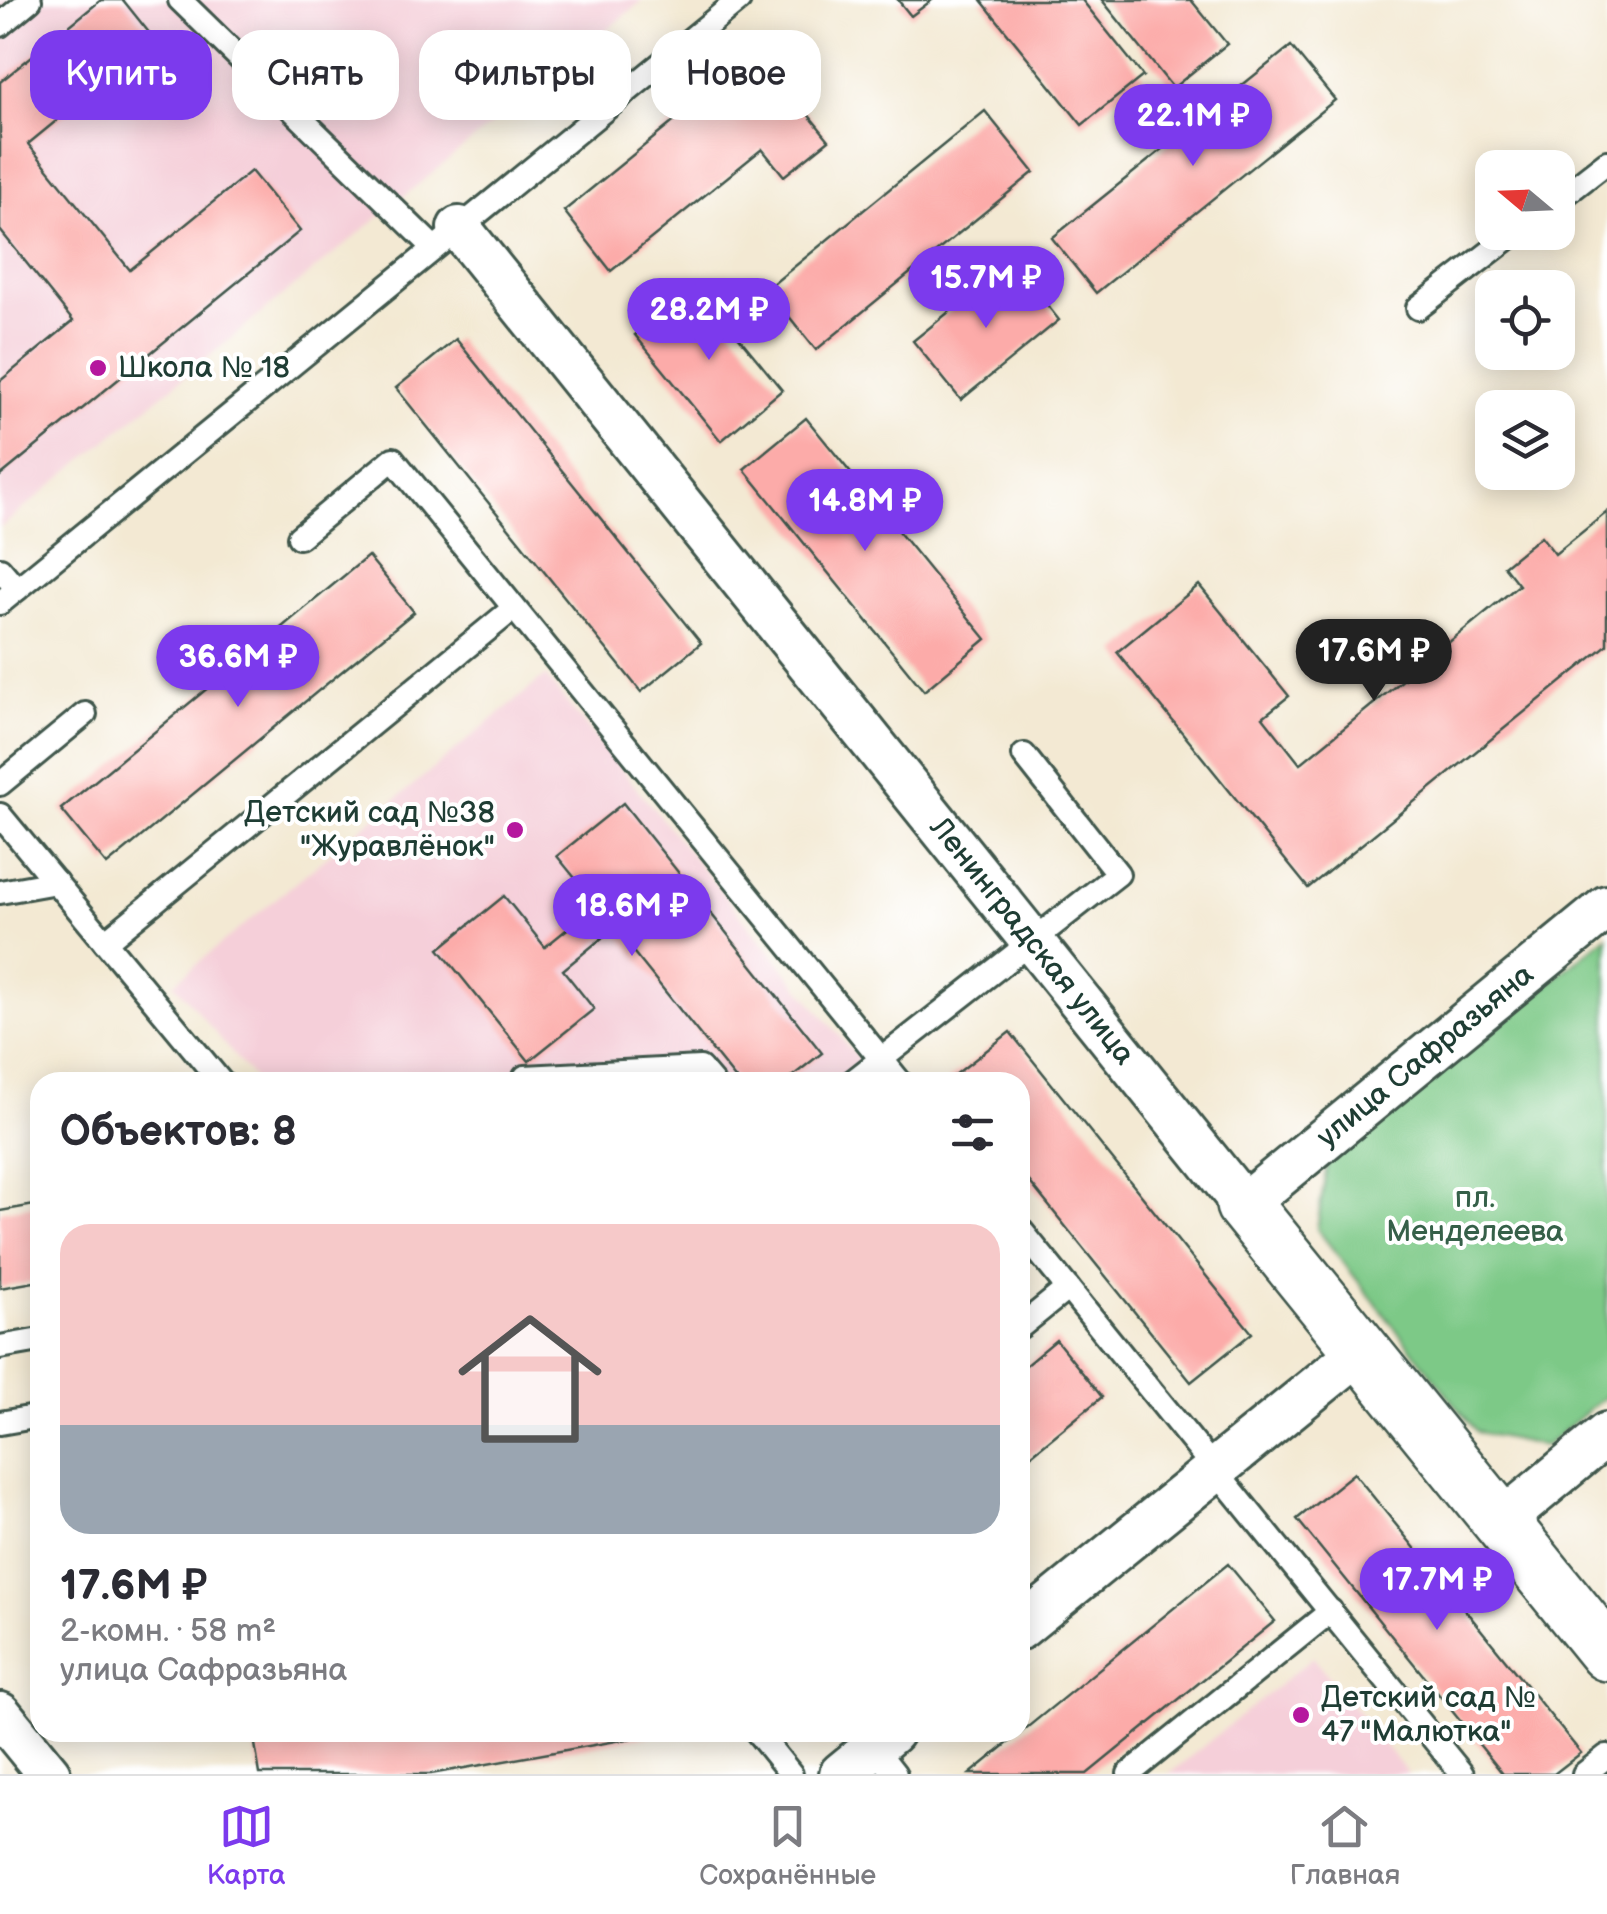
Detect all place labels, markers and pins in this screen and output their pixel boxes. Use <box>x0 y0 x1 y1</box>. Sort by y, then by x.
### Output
pin: 22.1M ₽ <box>1101 84 1285 169</box>
pin: 15.7M ₽ <box>894 246 1078 331</box>
pin: 28.2M ₽ <box>617 278 801 363</box>
place label: Школа № 18 <box>118 350 290 386</box>
marker: Школа № 18 <box>87 357 109 379</box>
pin: 14.8M ₽ <box>773 469 957 554</box>
pin: 17.6M ₽ <box>1282 619 1466 704</box>
pin: 36.6M ₽ <box>146 625 330 710</box>
place label: Детский сад №38 "Журавлёнок" <box>244 795 495 865</box>
marker: Детский сад №38 "Журавлёнок" <box>504 819 526 841</box>
pin: 18.6M ₽ <box>540 874 724 959</box>
pin: 17.7M ₽ <box>1345 1548 1529 1633</box>
place label: Детский сад № 47 "Малютка" <box>1321 1680 1536 1750</box>
marker: Детский сад № 47 "Малютка" <box>1290 1704 1312 1726</box>

